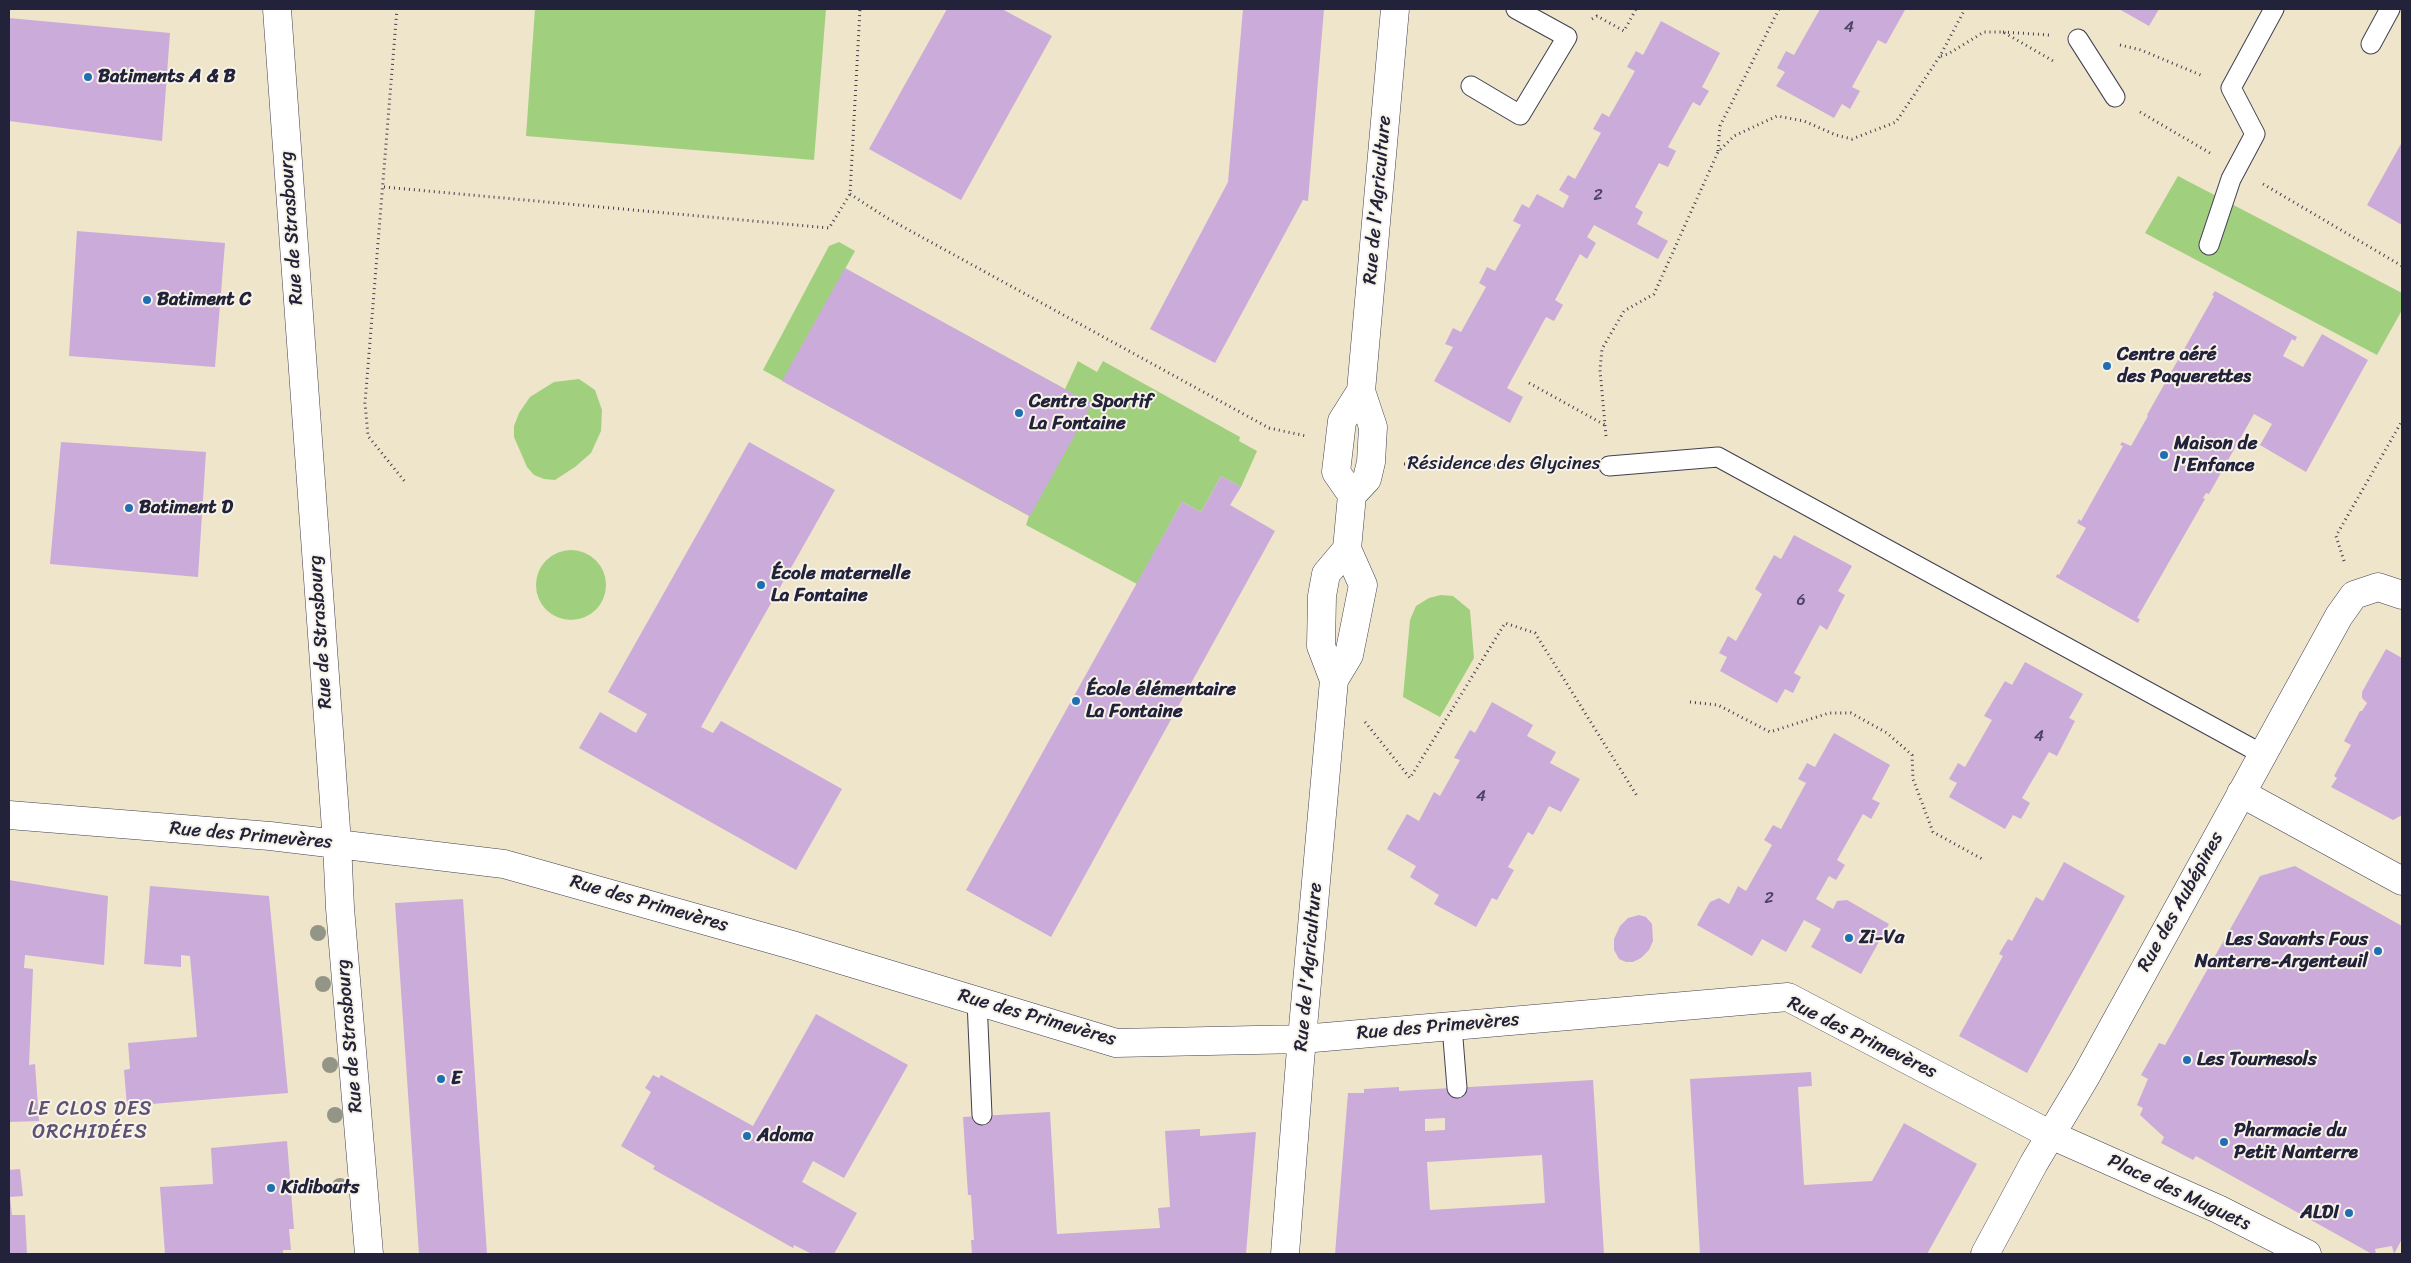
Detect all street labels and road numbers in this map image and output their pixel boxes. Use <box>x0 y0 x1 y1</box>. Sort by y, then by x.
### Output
street label: Rue de l'Agriculture <box>1359 115 1397 285</box>
street label: Rue de Strasbourg <box>275 150 309 306</box>
street label: Résidence des Glycines <box>1407 453 1601 475</box>
street label: Rue de Strasbourg <box>304 554 338 710</box>
street label: Rue des Primevères <box>169 818 333 854</box>
street label: Rue des Aubépines <box>2133 828 2229 976</box>
street label: Rue des Primevères <box>567 871 731 937</box>
street label: Rue de l'Agriculture <box>1290 882 1328 1052</box>
street label: Rue de Strasbourg <box>332 958 368 1114</box>
street label: Rue des Primevères <box>955 985 1119 1051</box>
street label: Rue des Primevères <box>1784 992 1940 1084</box>
street label: Rue des Primevères <box>1356 1009 1520 1045</box>
street label: Place des Muguets <box>2104 1150 2254 1236</box>

